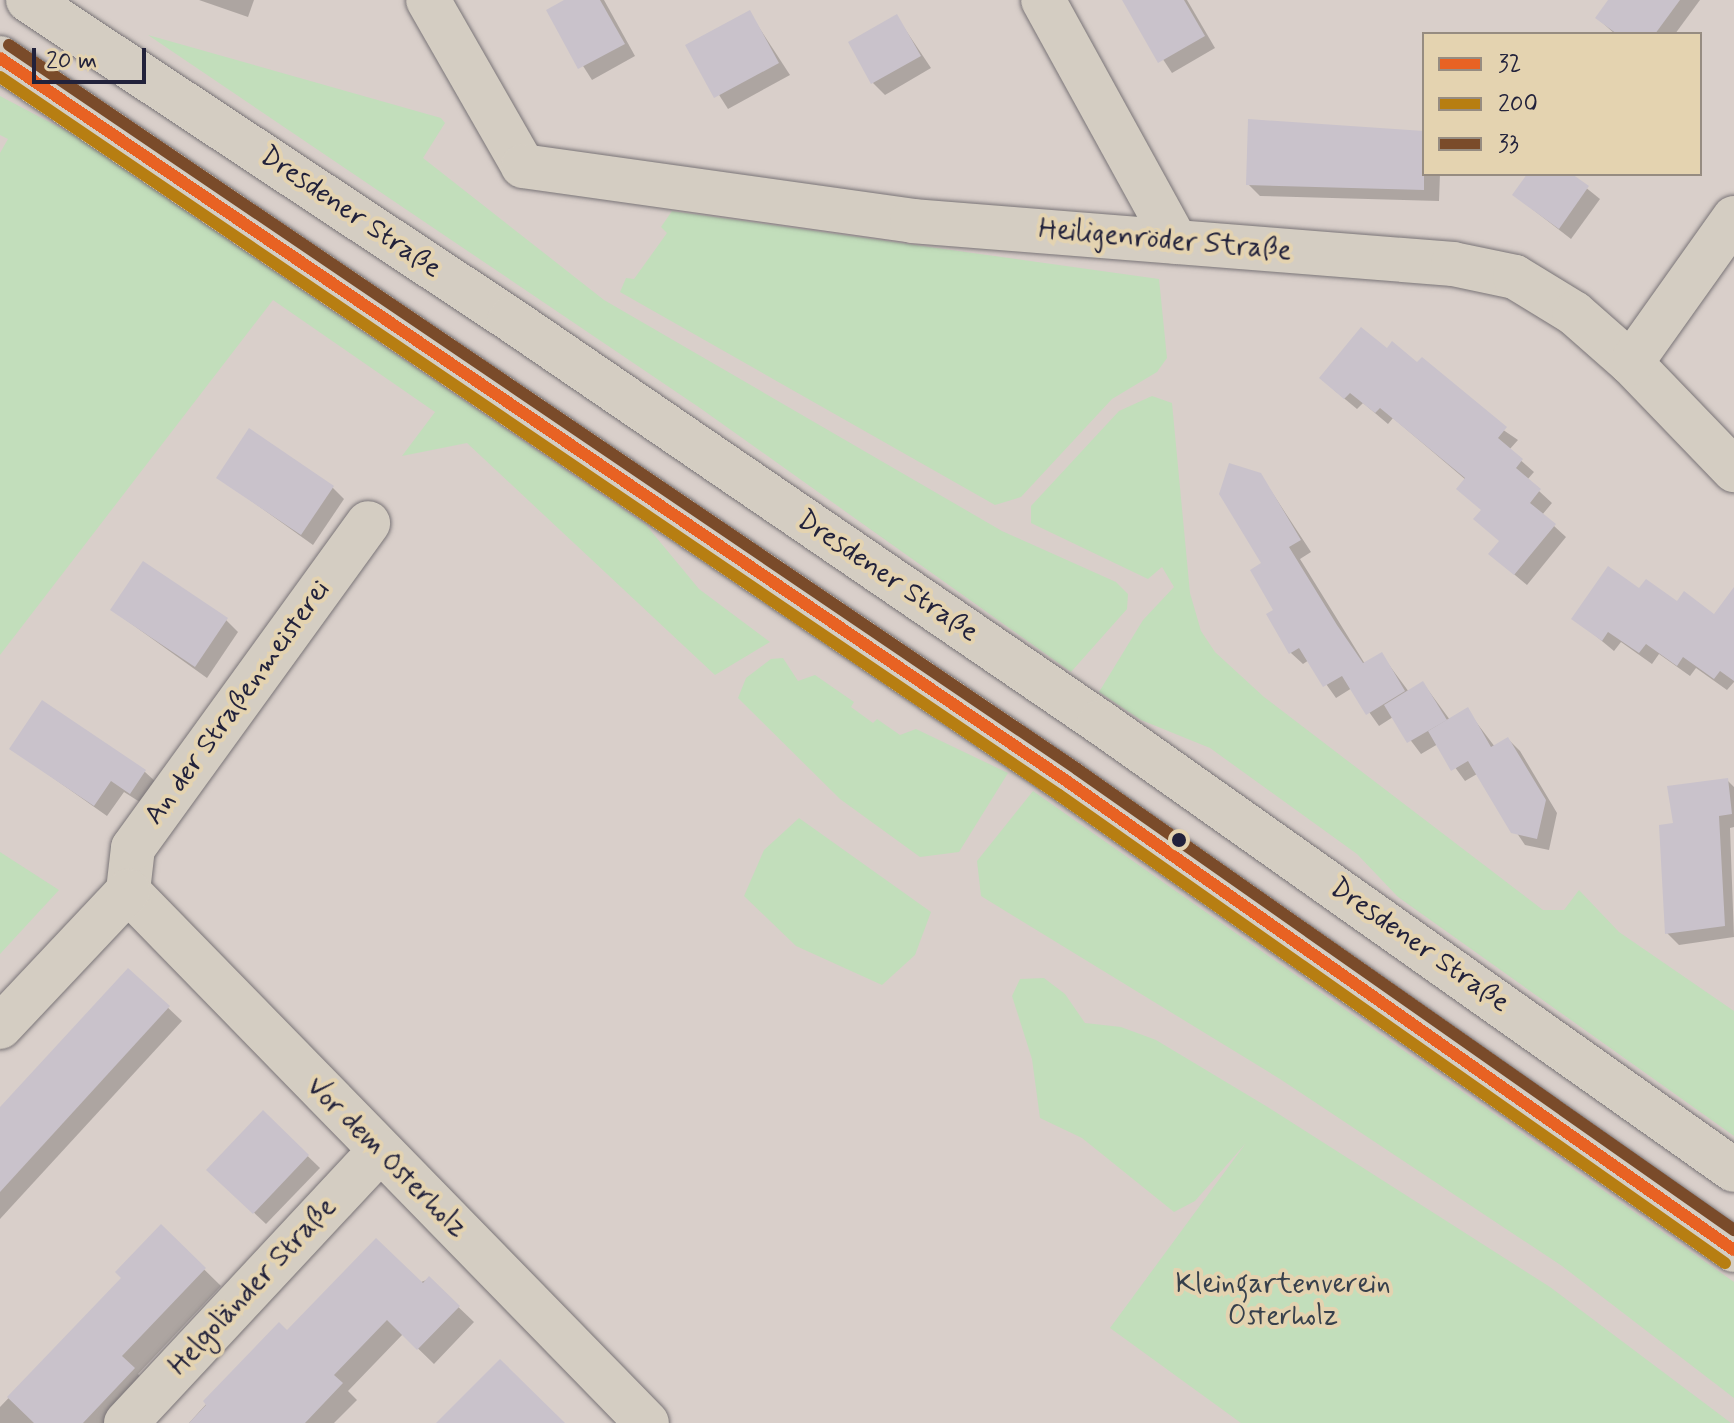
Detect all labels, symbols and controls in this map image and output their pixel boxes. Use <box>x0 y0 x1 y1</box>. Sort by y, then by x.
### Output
scale bar <box>36 32 150 82</box>
legend <box>1422 32 1702 176</box>
text: 20 m <box>46 46 97 77</box>
text: 32 <box>1498 49 1522 80</box>
text: 200 <box>1498 89 1538 120</box>
text: 33 <box>1498 129 1519 160</box>
street label: Dresdener Straße <box>253 140 447 286</box>
street label: Heiligenröder Straße <box>1039 213 1291 269</box>
street label: Dresdener Straße <box>790 504 984 650</box>
street label: An der Straßenmeisterei <box>139 575 337 831</box>
unlabelled marker <box>1171 832 1187 848</box>
street label: Dresdener Straße <box>1323 872 1515 1020</box>
street label: Vor dem Osterholz <box>297 1069 475 1247</box>
street label: Helgoländer Straße <box>162 1191 344 1383</box>
park label: Kleingartenverein Osterholz <box>1175 1268 1391 1334</box>

